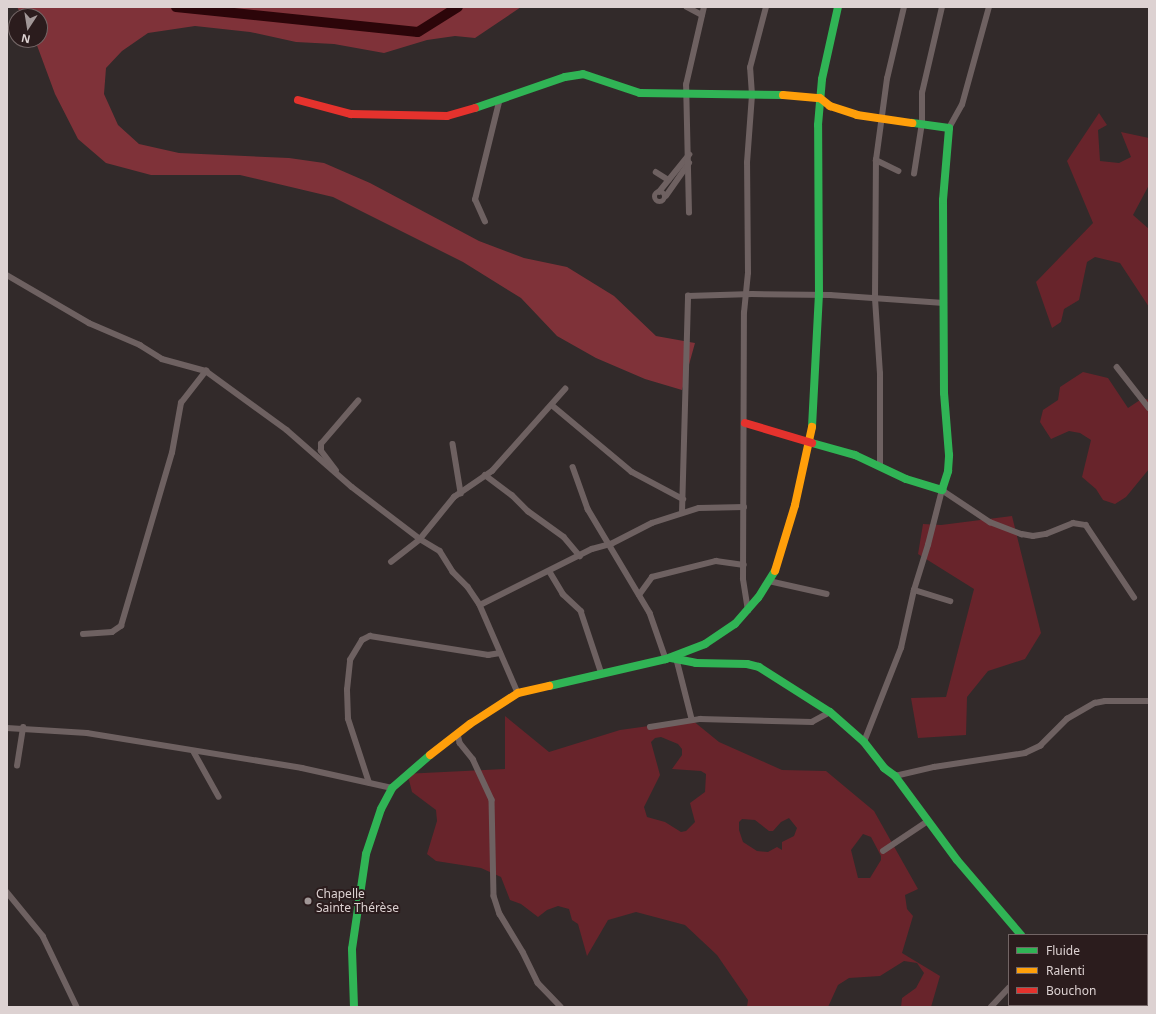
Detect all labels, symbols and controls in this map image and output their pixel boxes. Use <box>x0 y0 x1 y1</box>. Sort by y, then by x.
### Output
north arrow <box>8 8 48 48</box>
text: N <box>20 31 32 48</box>
place label: Chapelle Sainte Thérèse <box>316 887 399 915</box>
marker: Chapelle Sainte Thérèse <box>303 896 313 906</box>
legend <box>1008 934 1148 1006</box>
text: Fluide <box>1046 942 1080 959</box>
text: Ralenti <box>1046 962 1085 979</box>
text: Bouchon <box>1046 982 1096 999</box>

